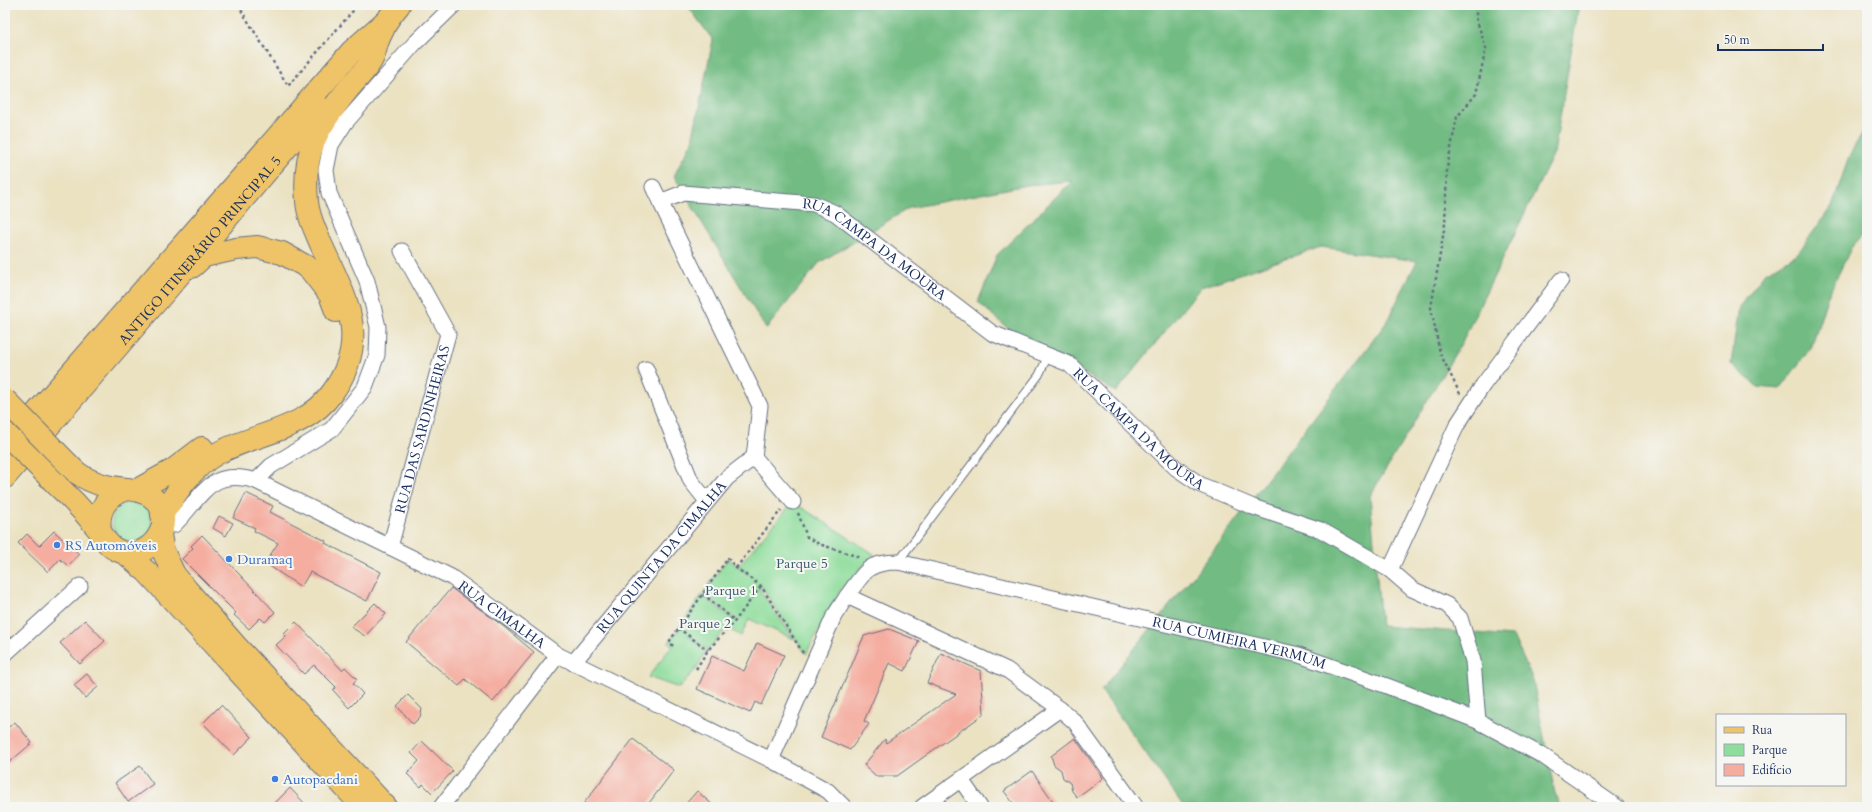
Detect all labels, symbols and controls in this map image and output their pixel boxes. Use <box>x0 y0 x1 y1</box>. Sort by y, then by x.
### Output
scale bar <box>1718 26 1823 52</box>
text: 50 m <box>1724 32 1751 48</box>
street label: ANTIGO ITINERÁRIO PRINCIPAL 5 <box>114 152 286 349</box>
street label: RUA CAMPA DA MOURA <box>802 194 950 305</box>
street label: RUA DAS SARDINHEIRAS <box>391 343 455 516</box>
street label: RUA CAMPA DA MOURA <box>1069 364 1208 494</box>
street label: RUA QUINTA DA CIMALHA <box>593 477 731 638</box>
place label: RS Automóveis <box>65 536 157 555</box>
marker: RS Automóveis <box>52 540 62 550</box>
place label: Duramaq <box>237 550 293 569</box>
marker: Duramaq <box>224 554 234 564</box>
park label: Parque 5 <box>776 554 828 573</box>
street label: RUA CIMALHA <box>454 576 549 653</box>
park label: Parque 1 <box>705 581 757 600</box>
street label: RUA CUMIEIRA VERMUM <box>1150 612 1329 674</box>
park label: Parque 2 <box>679 614 731 633</box>
legend <box>1716 714 1846 786</box>
text: Rua <box>1752 722 1773 738</box>
text: Parque <box>1752 742 1787 758</box>
text: Edifício <box>1752 762 1792 778</box>
place label: Autopacdani <box>283 770 358 789</box>
marker: Autopacdani <box>270 774 280 784</box>

